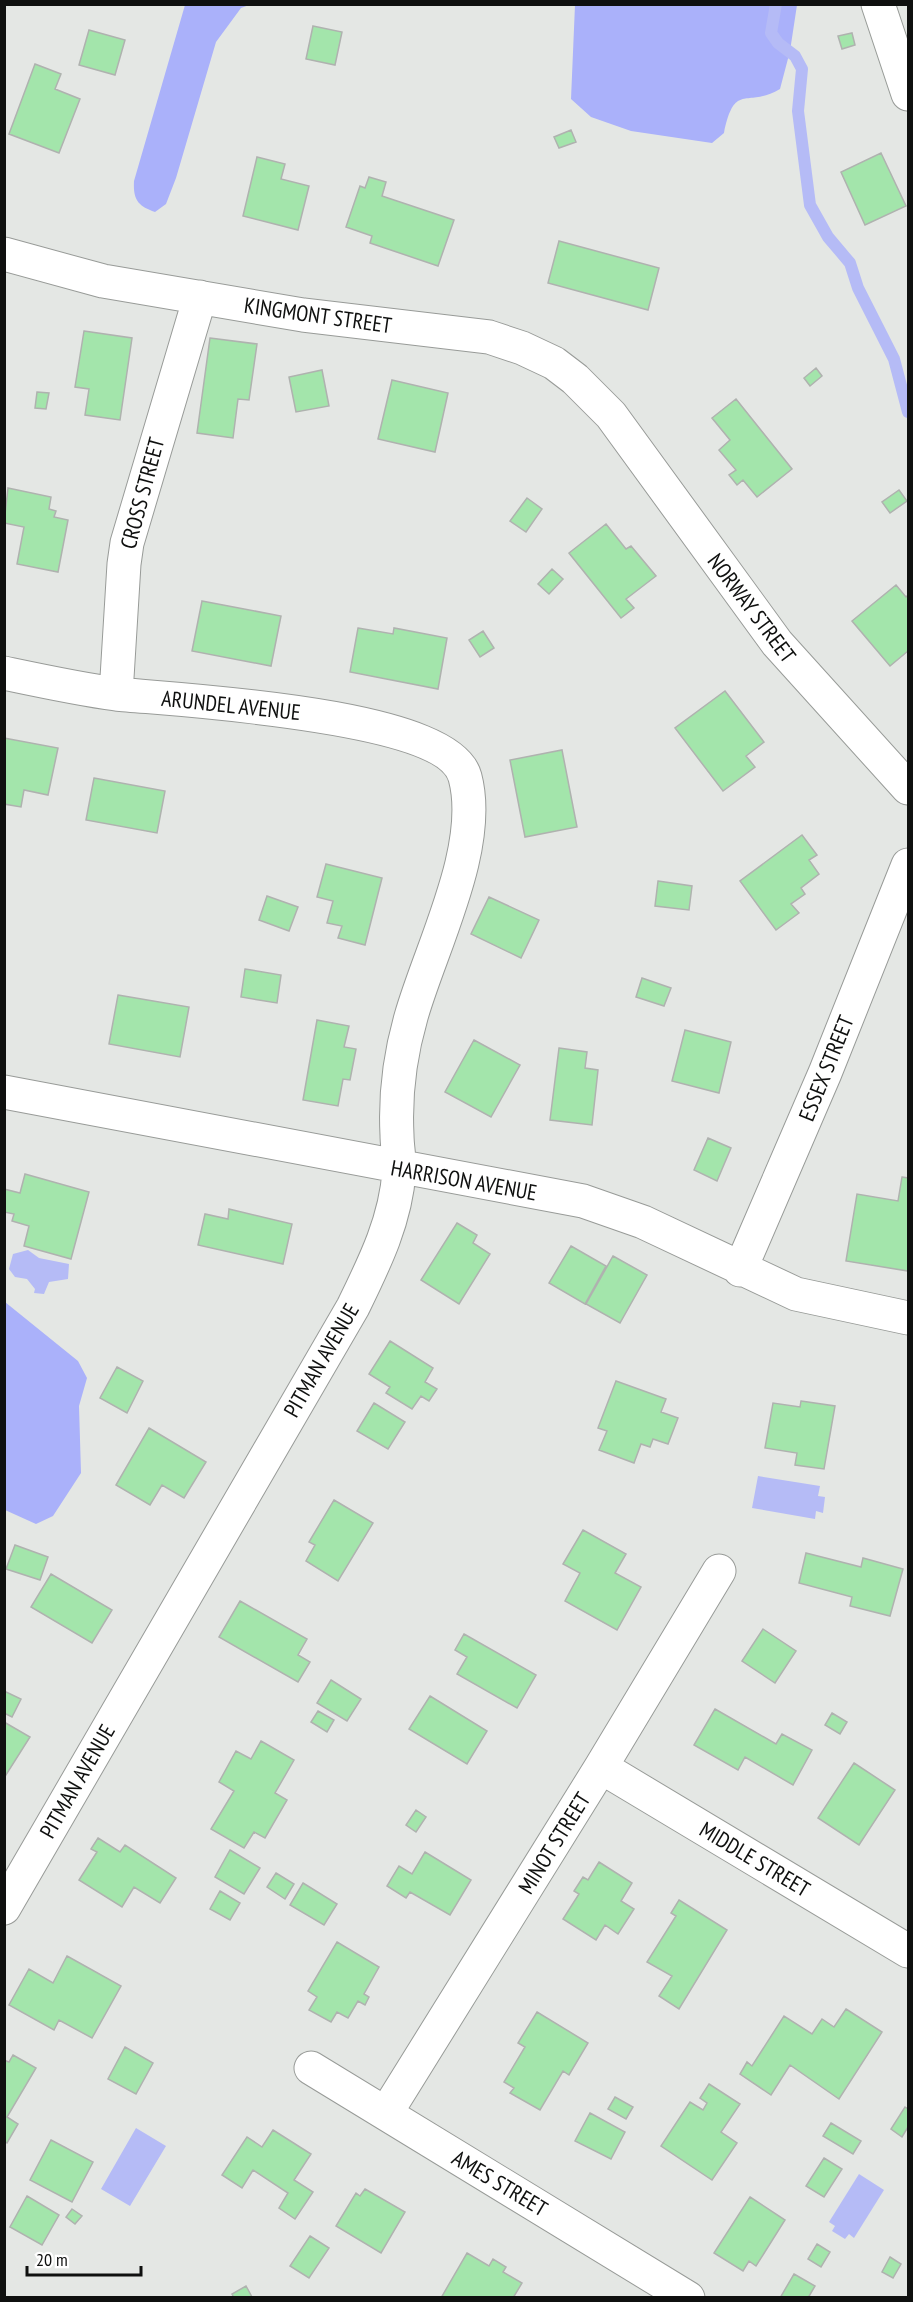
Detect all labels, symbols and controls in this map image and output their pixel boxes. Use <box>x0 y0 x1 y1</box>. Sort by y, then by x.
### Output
street label: KINGMONT STREET <box>242 291 394 339</box>
street label: CROSS STREET <box>114 434 170 552</box>
street label: NORWAY STREET <box>702 548 802 668</box>
street label: ARUNDEL AVENUE <box>160 684 302 726</box>
street label: ESSEX STREET <box>792 1011 860 1125</box>
street label: HARRISON AVENUE <box>389 1153 539 1207</box>
street label: PITMAN AVENUE <box>277 1298 365 1422</box>
street label: PITMAN AVENUE <box>33 1719 121 1843</box>
street label: MINOT STREET <box>512 1787 596 1899</box>
street label: MIDDLE STREET <box>695 1815 815 1903</box>
street label: AMES STREET <box>447 2144 553 2222</box>
scale bar <box>27 2239 141 2277</box>
text: 20 m <box>36 2248 68 2271</box>

